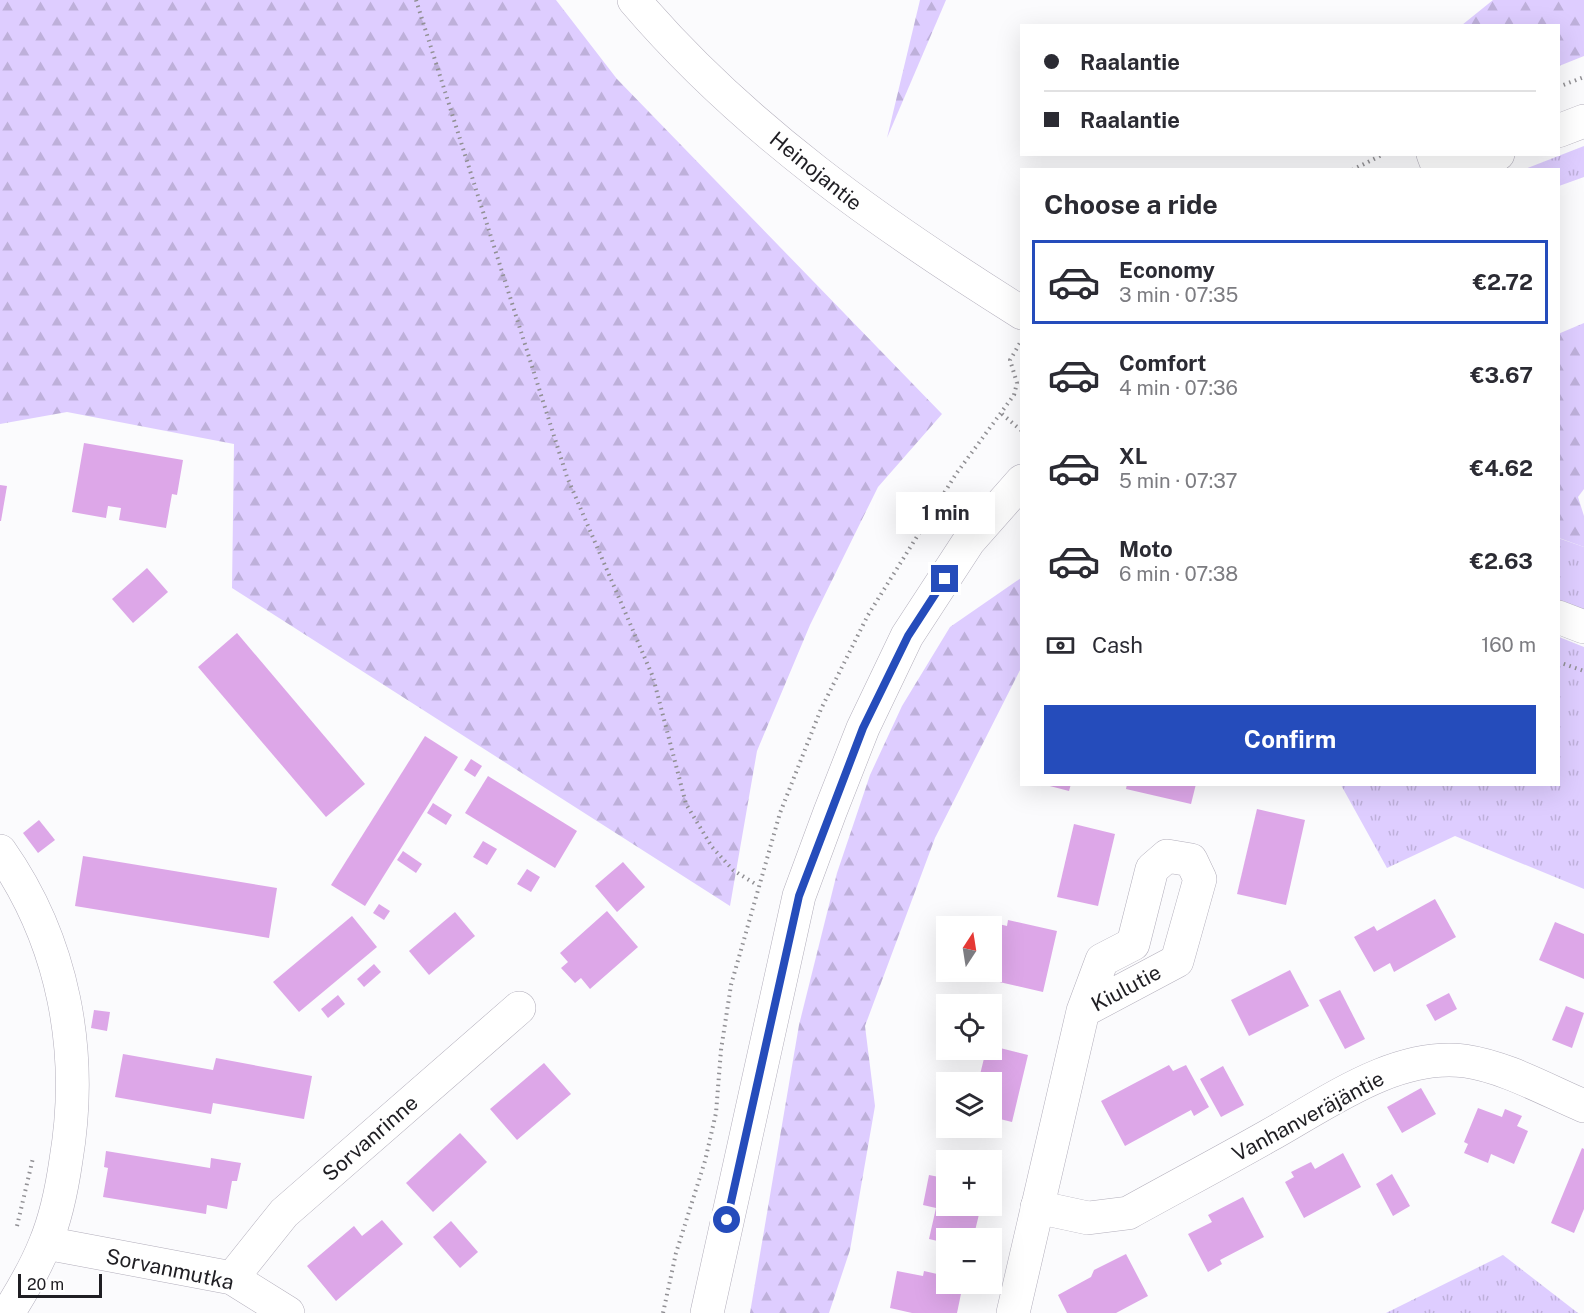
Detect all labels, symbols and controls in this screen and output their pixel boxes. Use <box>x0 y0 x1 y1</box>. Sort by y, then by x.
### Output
text: Raalantie <box>1080 49 1180 75</box>
text: Raalantie <box>1080 107 1180 133</box>
street label: Heinojantie <box>765 126 867 216</box>
text: Choose a ride <box>1044 188 1218 220</box>
icon: car <box>1047 255 1101 309</box>
text: Economy <box>1119 257 1215 283</box>
text: €2.72 <box>1473 269 1533 295</box>
text: 3 min · 07:35 <box>1119 283 1238 307</box>
icon: car <box>1047 348 1101 402</box>
text: Comfort <box>1119 350 1206 376</box>
text: €3.67 <box>1470 362 1533 388</box>
text: 4 min · 07:36 <box>1119 376 1238 400</box>
icon: car <box>1047 441 1101 495</box>
text: XL <box>1119 443 1147 469</box>
text: €4.62 <box>1470 455 1533 481</box>
text: 5 min · 07:37 <box>1119 469 1237 493</box>
callout: 1 min <box>896 492 994 534</box>
text: 1 min <box>921 501 970 525</box>
icon: car <box>1047 534 1101 588</box>
text: Moto <box>1119 536 1173 562</box>
text: €2.63 <box>1470 548 1533 574</box>
text: 6 min · 07:38 <box>1119 562 1238 586</box>
route end <box>931 565 958 592</box>
icon: cash <box>1044 629 1077 662</box>
text: Cash <box>1092 632 1143 658</box>
text: 160 m <box>1481 633 1536 657</box>
button: Confirm <box>1044 705 1536 774</box>
north arrow <box>936 916 1002 982</box>
map controls <box>936 916 1002 1294</box>
street label: Kiulutie <box>1087 959 1165 1017</box>
button: locate <box>936 994 1002 1060</box>
street label: Vanhanveräjäntie <box>1228 1065 1388 1167</box>
button: layers <box>936 1072 1002 1138</box>
street label: Sorvanrinne <box>317 1090 423 1186</box>
button: + <box>936 1150 1002 1216</box>
route start <box>713 1206 740 1233</box>
button: − <box>936 1228 1002 1294</box>
street label: Sorvanmutka <box>104 1243 236 1295</box>
scale bar <box>18 1271 102 1298</box>
text: 20 m <box>27 1275 64 1294</box>

